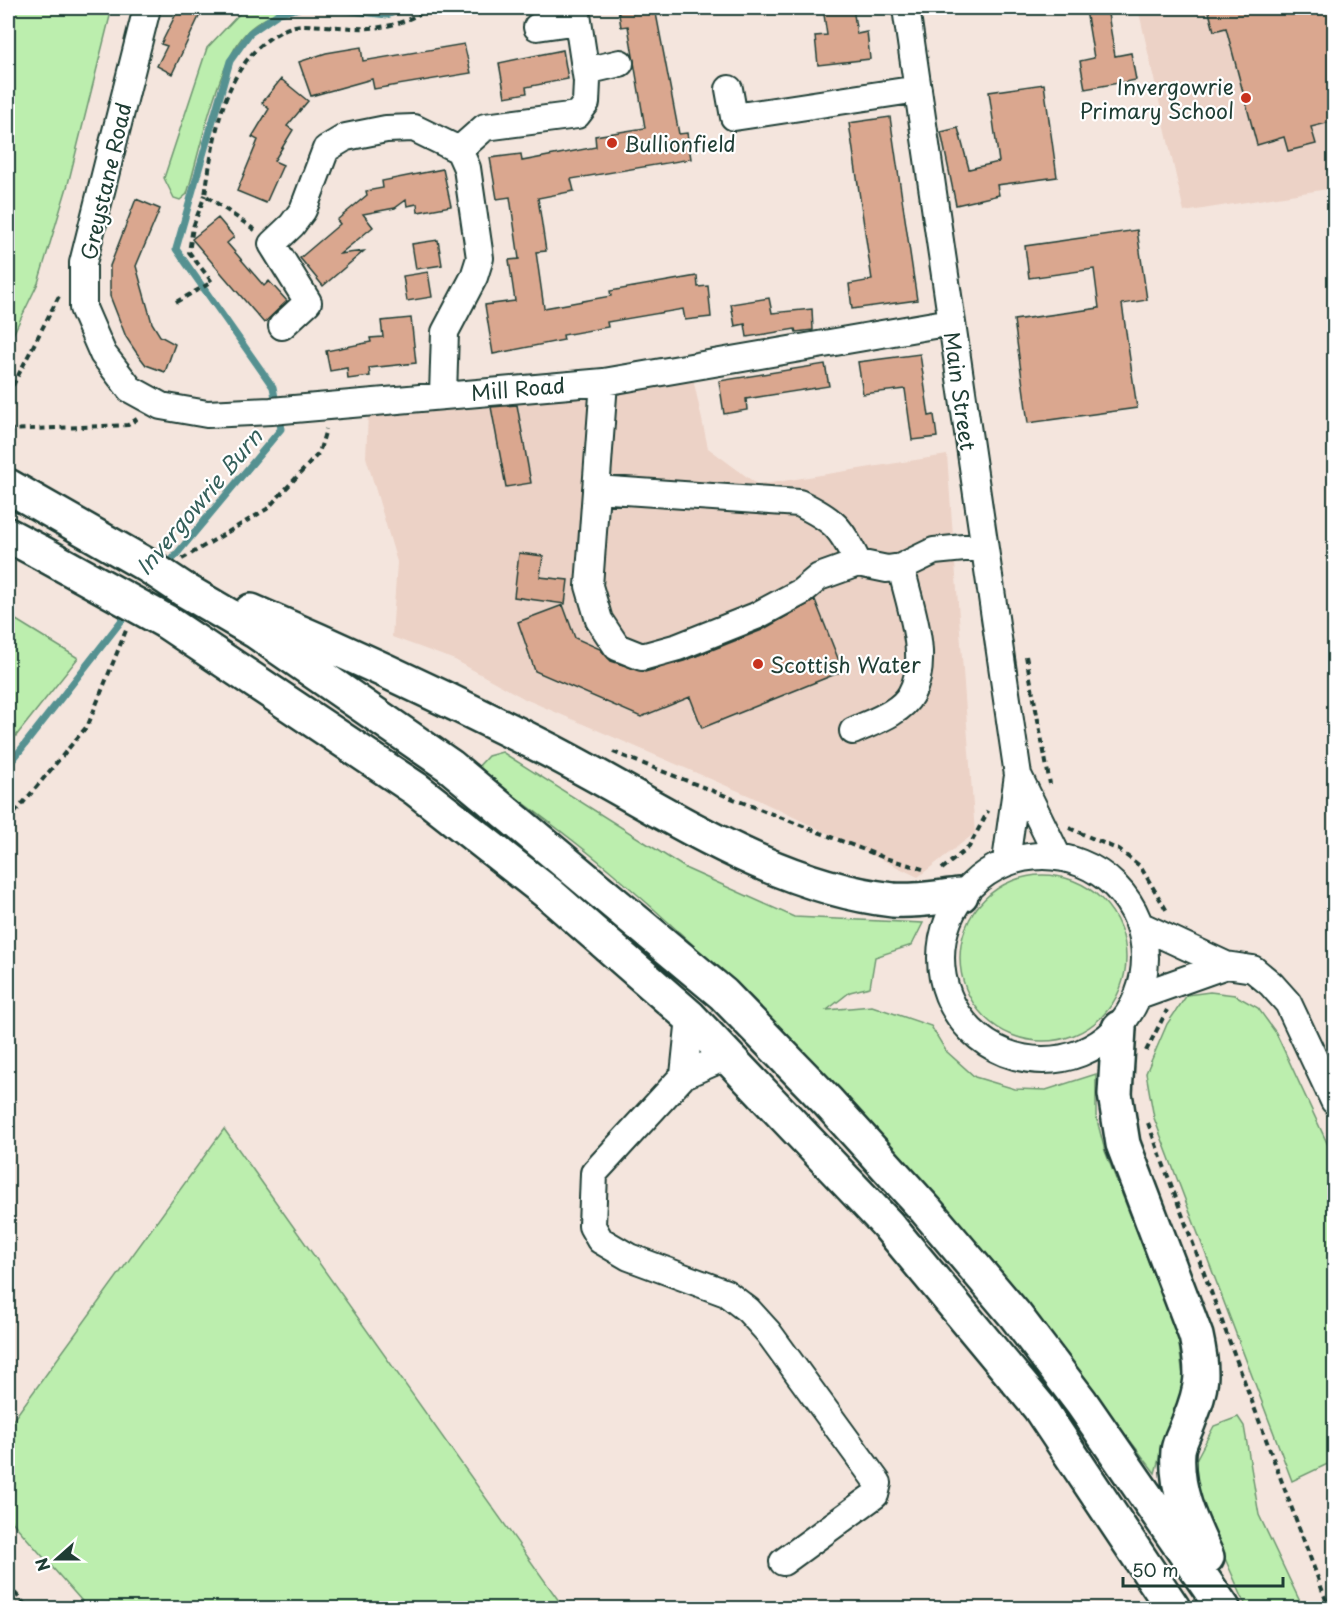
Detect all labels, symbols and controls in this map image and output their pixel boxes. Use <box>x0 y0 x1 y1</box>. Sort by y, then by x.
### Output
place label: Invergowrie Primary School <box>1079 70 1234 126</box>
marker: Invergowrie Primary School <box>1239 91 1253 105</box>
street label: Greystane Road <box>71 99 139 263</box>
place label: Bullionfield <box>624 127 736 159</box>
marker: Bullionfield <box>605 136 619 150</box>
street label: Main Street <box>937 329 985 453</box>
street label: Mill Road <box>470 368 566 408</box>
water label: Invergowrie Burn <box>127 420 270 581</box>
place label: Scottish Water <box>770 648 921 680</box>
marker: Scottish Water <box>751 657 765 671</box>
north arrow <box>27 1529 87 1589</box>
scale bar <box>1123 1550 1284 1588</box>
text: N <box>29 1555 56 1575</box>
text: 50 m <box>1132 1556 1179 1583</box>

